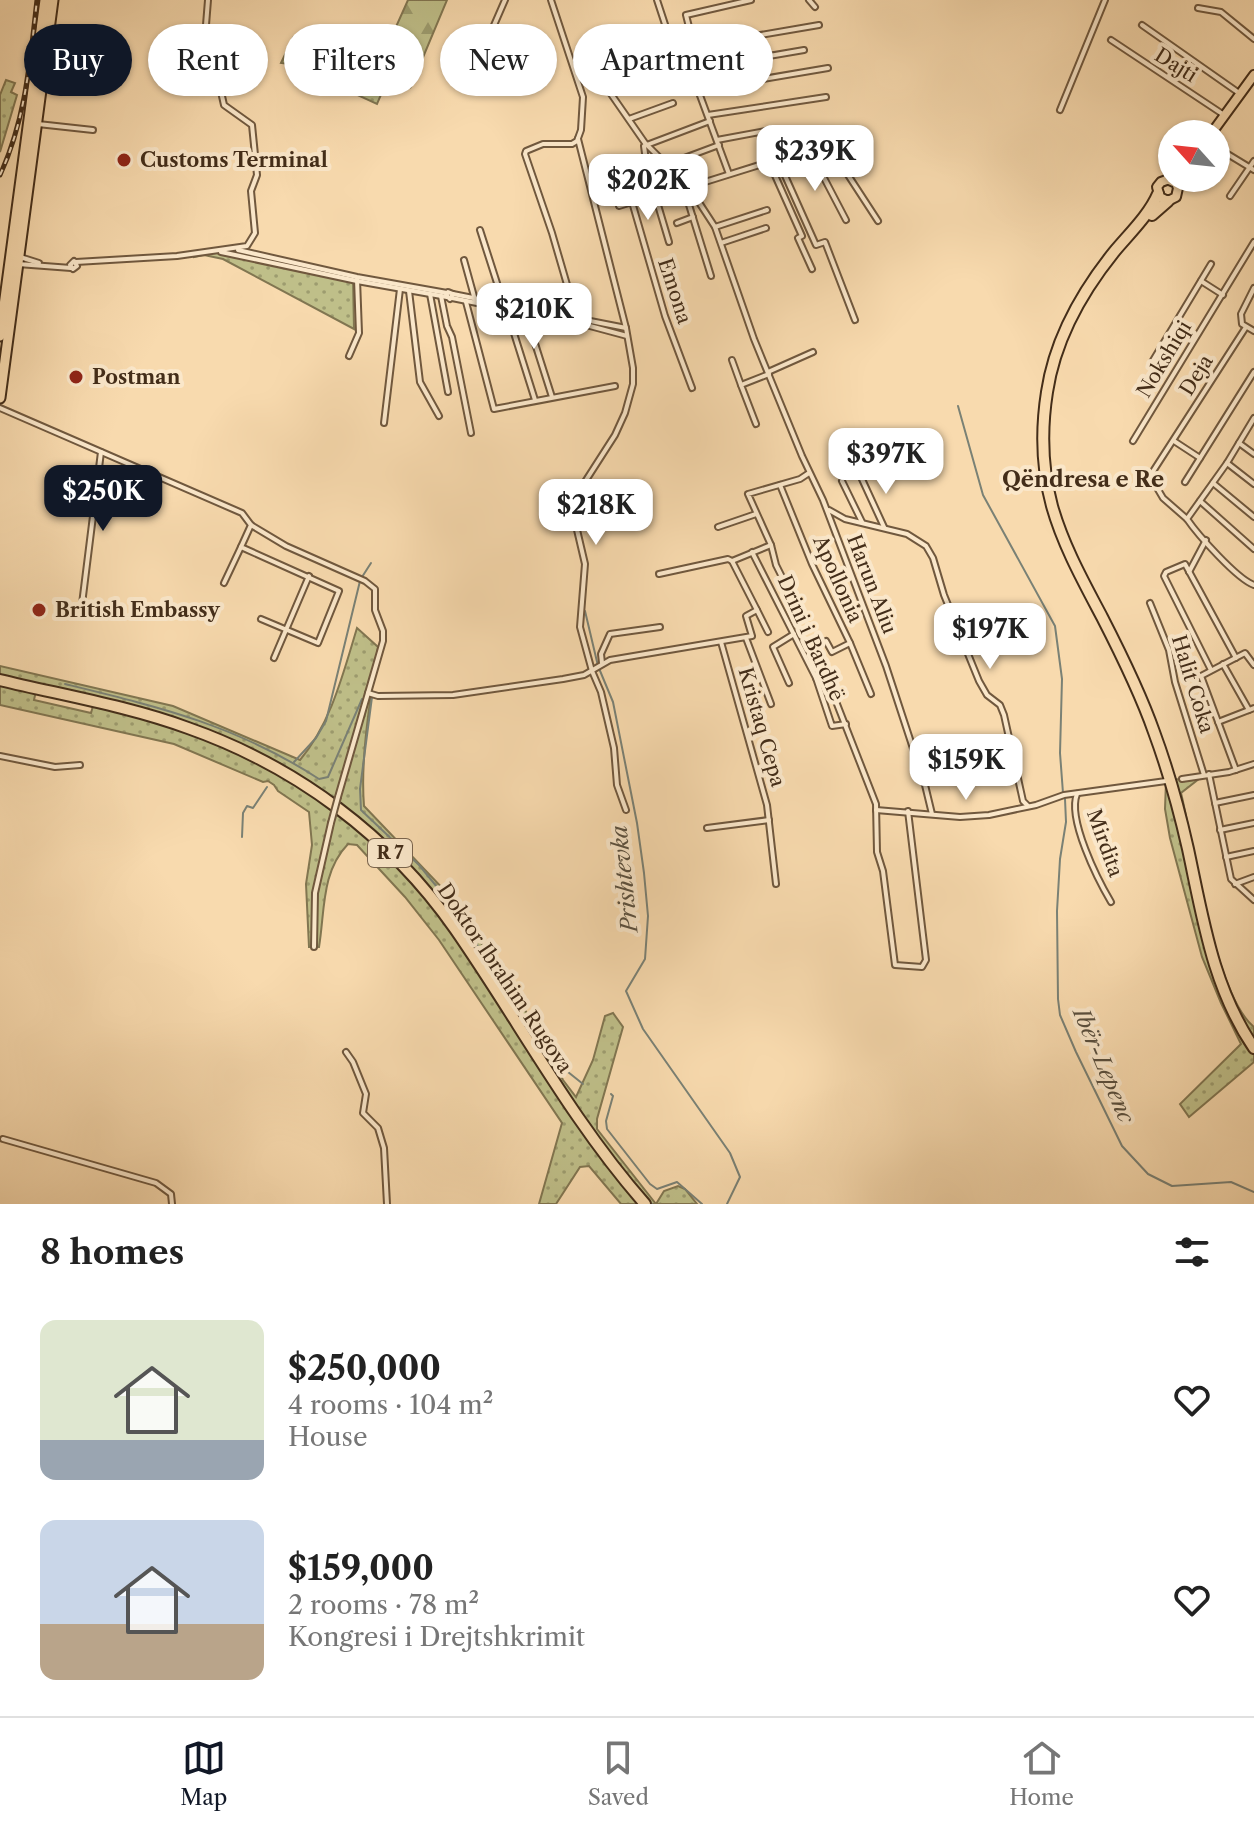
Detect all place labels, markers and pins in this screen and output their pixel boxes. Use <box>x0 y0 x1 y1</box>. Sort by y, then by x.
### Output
pin: $239K <box>759 125 871 193</box>
place label: Customs Terminal <box>140 148 328 172</box>
marker: Customs Terminal <box>115 151 133 169</box>
pin: $202K <box>592 154 704 222</box>
pin: $210K <box>478 283 590 351</box>
place label: Postman <box>92 365 181 389</box>
marker: Postman <box>67 368 85 386</box>
pin: $397K <box>830 428 942 496</box>
pin: $250K <box>47 465 159 533</box>
pin: $218K <box>540 479 652 547</box>
place label: British Embassy <box>55 598 220 622</box>
marker: British Embassy <box>30 601 48 619</box>
pin: $197K <box>934 603 1046 671</box>
pin: $159K <box>910 734 1022 802</box>

